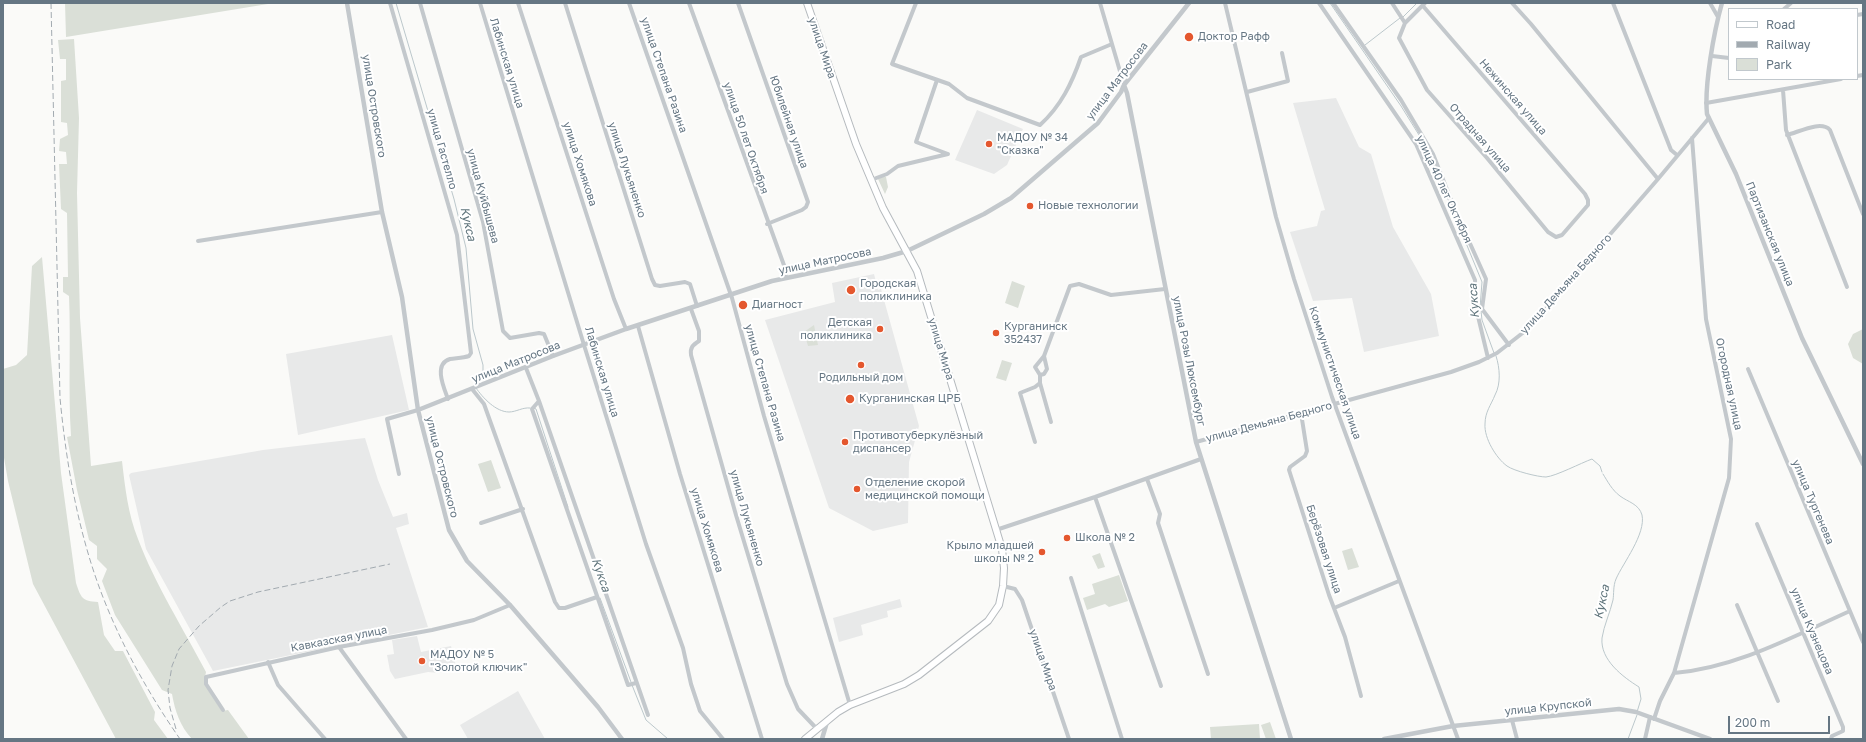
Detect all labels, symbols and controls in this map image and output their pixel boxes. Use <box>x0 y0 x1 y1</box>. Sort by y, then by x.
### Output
legend <box>1728 8 1858 80</box>
street label: улица Степана Разина <box>638 15 690 135</box>
street label: Лабинская улица <box>487 16 527 110</box>
street label: улица Мира <box>805 16 839 80</box>
text: Road <box>1766 17 1795 32</box>
place label: Доктор Рафф <box>1198 30 1270 44</box>
marker: Доктор Рафф <box>1183 31 1195 43</box>
text: Railway <box>1766 37 1811 52</box>
street label: улица Матросова <box>1083 39 1151 123</box>
street label: улица Островского <box>359 53 389 159</box>
street label: Нежинская улица <box>1476 56 1550 138</box>
text: Park <box>1766 57 1792 72</box>
street label: Юбилейная улица <box>767 74 811 170</box>
street label: улица 50 лет Октября <box>721 80 771 196</box>
street label: Отрадная улица <box>1446 101 1514 175</box>
street label: улица Гастелло <box>424 107 460 191</box>
street label: улица Хомякова <box>560 120 600 208</box>
street label: улица Лукьяненко <box>605 120 649 220</box>
place label: МАДОУ № 34 "Сказка" <box>997 131 1068 157</box>
street label: улица 40 лет Октября <box>1413 133 1475 245</box>
marker: МАДОУ № 34 "Сказка" <box>984 139 994 149</box>
street label: улица Куйбышева <box>464 147 502 245</box>
street label: Партизанская улица <box>1743 180 1797 288</box>
place label: Новые технологии <box>1038 199 1139 213</box>
marker: Новые технологии <box>1025 201 1035 211</box>
water label: Кукса <box>457 206 479 242</box>
street label: улица Демьяна Бедного <box>1518 231 1614 337</box>
street label: улица Матросова <box>777 245 873 277</box>
place label: Городская поликлиника <box>860 277 932 303</box>
water label: Кукса <box>1466 283 1482 319</box>
marker: Городская поликлиника <box>845 284 857 296</box>
street label: улица Розы Люксембург <box>1170 295 1208 427</box>
place label: Диагност <box>752 298 803 312</box>
marker: Диагност <box>737 299 749 311</box>
street label: Коммунистическая улица <box>1306 305 1364 441</box>
place label: Детская поликлиника <box>800 316 872 342</box>
street label: улица Мира <box>925 316 957 382</box>
place label: Курганинск 352437 <box>1004 320 1068 346</box>
street label: улица Степана Разина <box>742 323 788 443</box>
marker: Детская поликлиника <box>875 324 885 334</box>
street label: Лабинская улица <box>582 325 622 419</box>
marker: Курганинск 352437 <box>991 328 1001 338</box>
street label: Огородная улица <box>1713 337 1745 431</box>
street label: улица Матросова <box>470 338 562 386</box>
marker: Родильный дом <box>856 360 866 370</box>
place label: Родильный дом <box>819 371 903 385</box>
place label: Курганинская ЦРБ <box>859 392 961 406</box>
marker: Курганинская ЦРБ <box>844 393 856 405</box>
street label: улица Демьяна Бедного <box>1204 399 1334 445</box>
street label: улица Островского <box>423 415 461 519</box>
place label: Противотуберкулёзный диспансер <box>853 429 983 455</box>
marker: Противотуберкулёзный диспансер <box>840 437 850 447</box>
street label: улица Тургенева <box>1789 458 1837 546</box>
street label: улица Лукьяненко <box>727 468 767 568</box>
place label: Отделение скорой медицинской помощи <box>865 476 985 502</box>
marker: Отделение скорой медицинской помощи <box>852 484 862 494</box>
street label: улица Хомякова <box>688 486 726 574</box>
street label: Берёзовая улица <box>1303 503 1345 595</box>
place label: Школа № 2 <box>1075 531 1135 545</box>
marker: Школа № 2 <box>1062 533 1072 543</box>
place label: Крыло младшей школы № 2 <box>946 539 1034 565</box>
marker: Крыло младшей школы № 2 <box>1037 547 1047 557</box>
water label: Кукса <box>589 556 613 594</box>
water label: Кукса <box>1591 584 1613 620</box>
street label: улица Кузнецова <box>1788 586 1836 676</box>
street label: Кавказская улица <box>290 623 388 655</box>
street label: улица Мира <box>1026 628 1060 692</box>
place label: МАДОУ № 5 "Золотой ключик" <box>430 648 527 674</box>
marker: МАДОУ № 5 "Золотой ключик" <box>417 656 427 666</box>
street label: улица Крупской <box>1504 696 1592 718</box>
scale bar <box>1730 708 1832 734</box>
text: 200 m <box>1735 715 1770 730</box>

